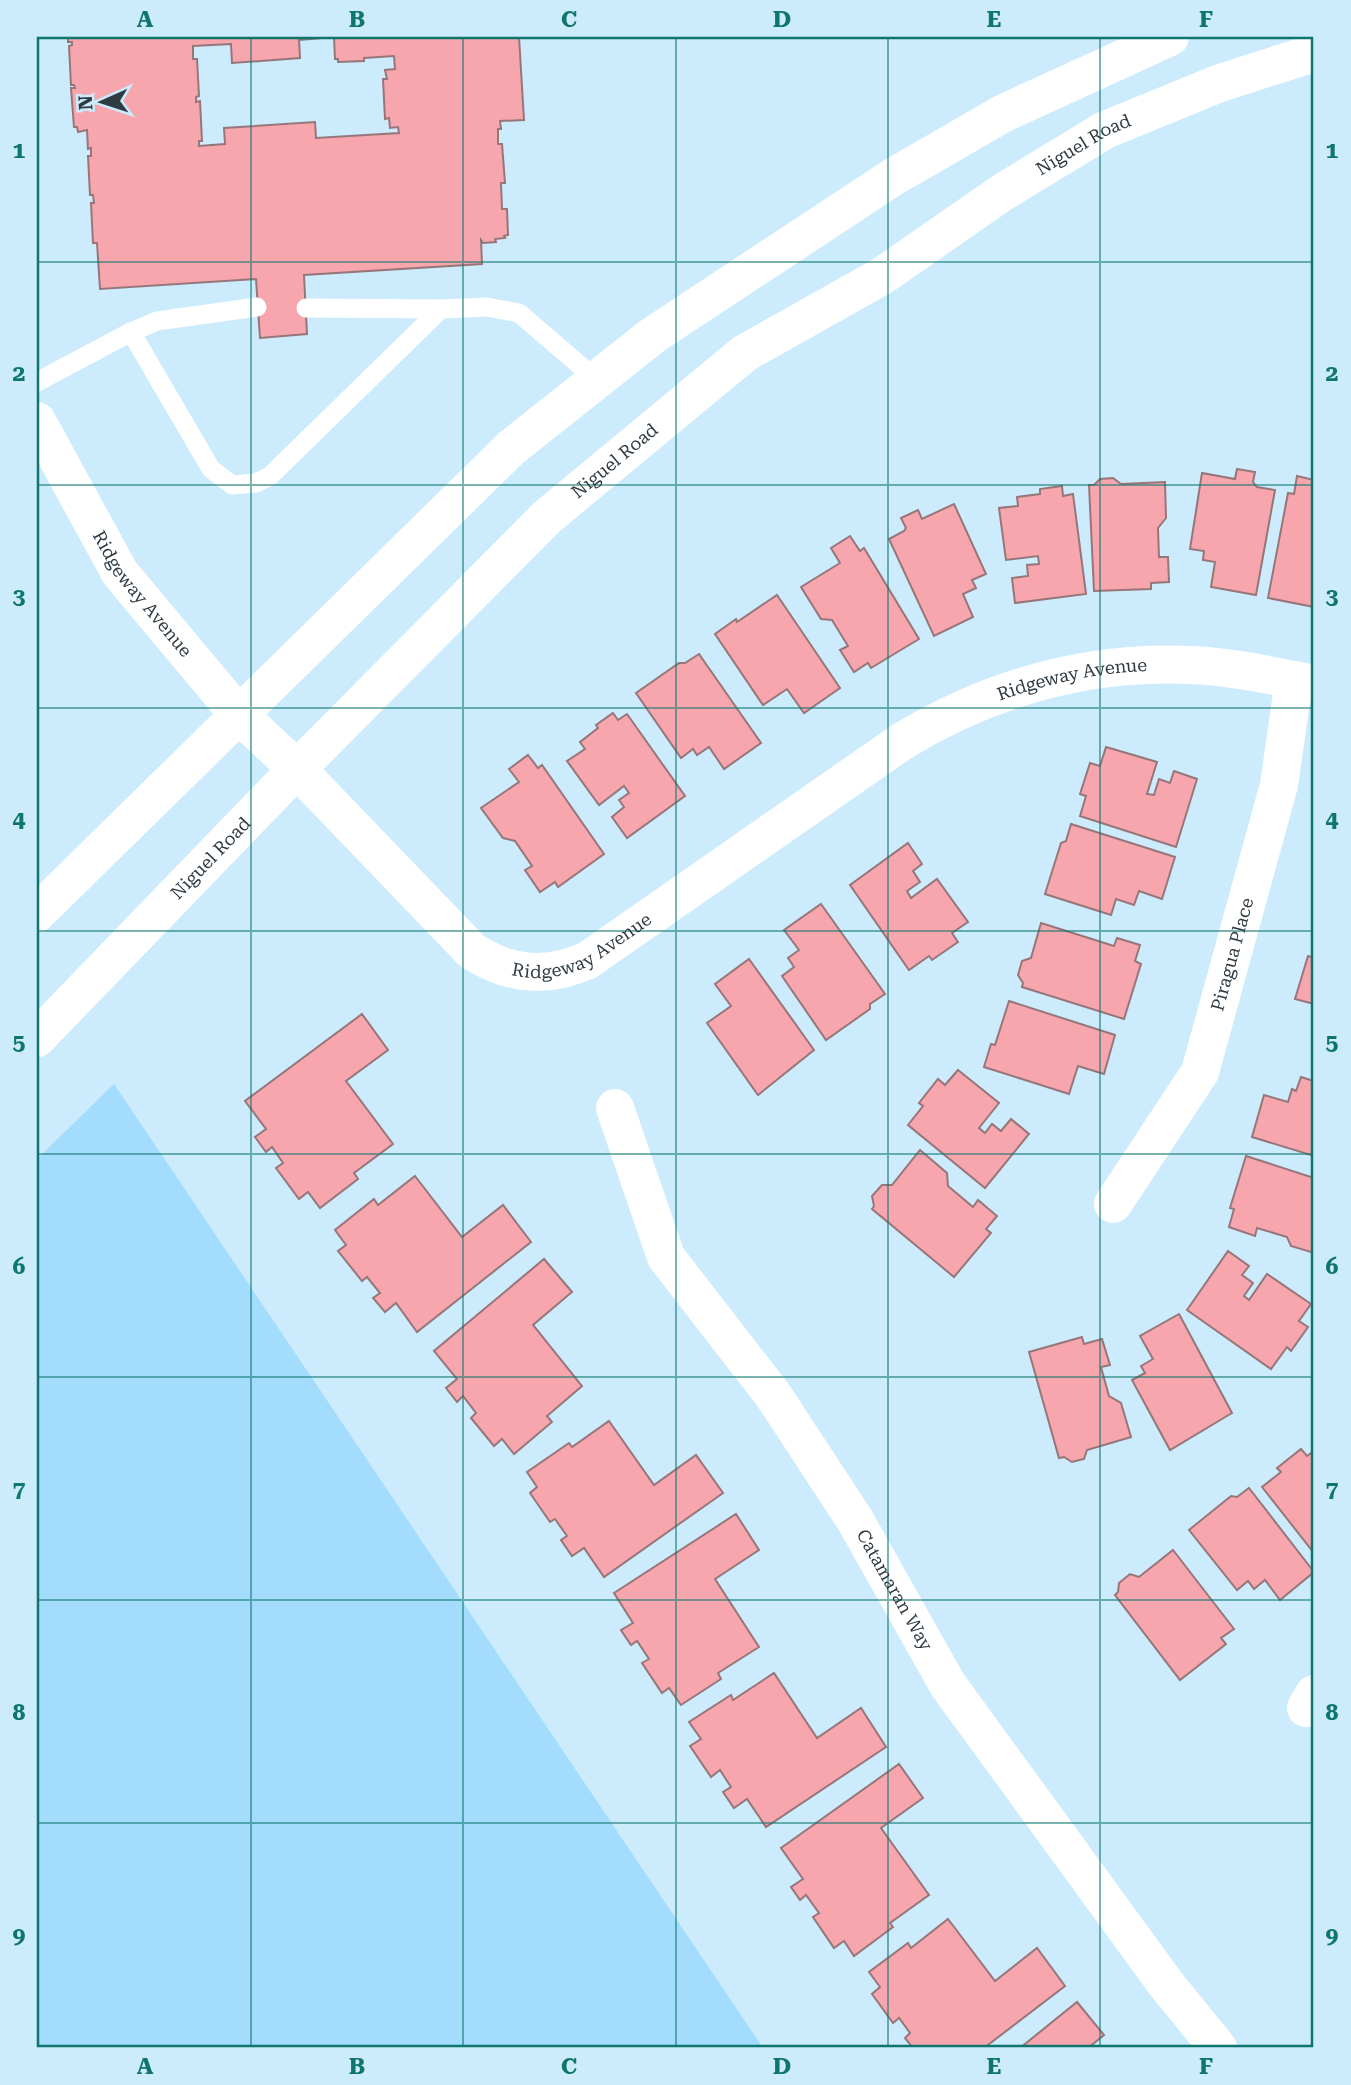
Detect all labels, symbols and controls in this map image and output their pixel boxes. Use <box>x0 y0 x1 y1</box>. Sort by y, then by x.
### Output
text: A <box>137 6 154 33</box>
text: B <box>349 6 365 33</box>
text: C <box>561 6 577 33</box>
text: D <box>773 6 791 33</box>
text: E <box>987 6 1001 33</box>
text: F <box>1199 6 1213 33</box>
north arrow <box>66 66 136 136</box>
text: N <box>74 95 97 111</box>
street label: Niguel Road <box>1032 109 1134 180</box>
text: 1 <box>13 137 26 164</box>
text: 1 <box>1326 137 1339 164</box>
text: 2 <box>13 360 25 387</box>
text: 2 <box>1326 360 1338 387</box>
street label: Niguel Road <box>567 418 662 502</box>
street label: Ridgeway Avenue <box>89 527 197 661</box>
text: 3 <box>13 583 26 610</box>
text: 3 <box>1326 583 1339 610</box>
street label: Ridgeway Avenue <box>994 654 1148 705</box>
text: 4 <box>13 806 26 833</box>
text: 4 <box>1326 806 1339 833</box>
street label: Niguel Road <box>166 812 255 903</box>
street label: Piragua Place <box>1206 895 1258 1013</box>
street label: Ridgeway Avenue <box>510 908 655 982</box>
text: 5 <box>13 1029 26 1056</box>
text: 5 <box>1326 1029 1339 1056</box>
text: 6 <box>13 1253 26 1280</box>
text: 6 <box>1326 1253 1339 1280</box>
text: 7 <box>13 1476 26 1503</box>
text: 7 <box>1326 1476 1339 1503</box>
street label: Catamaran Way <box>852 1526 938 1654</box>
text: 8 <box>13 1699 26 1726</box>
text: 8 <box>1326 1699 1339 1726</box>
text: 9 <box>13 1922 26 1949</box>
text: 9 <box>1326 1922 1339 1949</box>
text: A <box>137 2053 154 2080</box>
text: B <box>349 2053 365 2080</box>
text: C <box>561 2053 577 2080</box>
text: D <box>773 2053 791 2080</box>
text: E <box>987 2053 1001 2080</box>
text: F <box>1199 2053 1213 2080</box>

